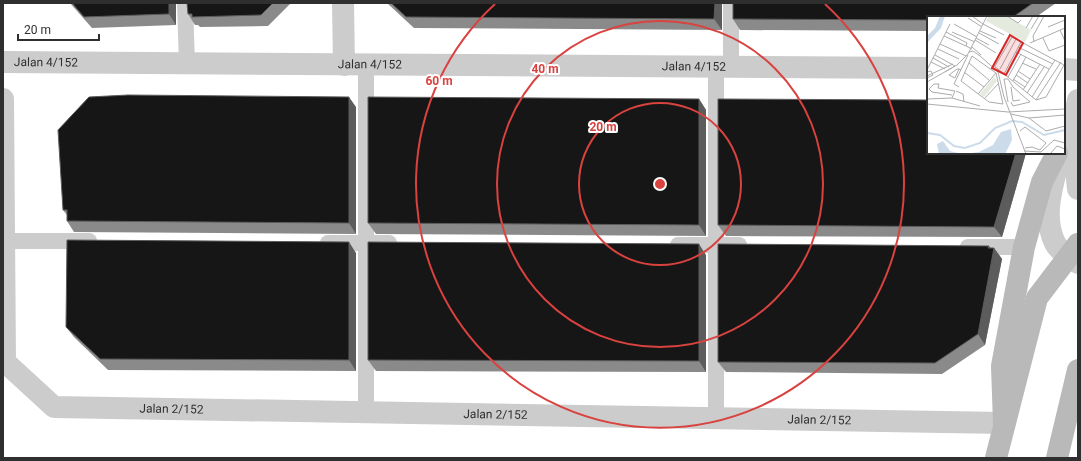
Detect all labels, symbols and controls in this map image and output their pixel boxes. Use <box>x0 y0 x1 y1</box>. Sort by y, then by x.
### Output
scale bar <box>18 16 99 42</box>
inset map <box>927 16 1065 154</box>
text: 20 m <box>24 23 51 37</box>
street label: Jalan 4/152 <box>14 55 78 69</box>
street label: Jalan 4/152 <box>338 57 402 72</box>
street label: Jalan 4/152 <box>662 59 726 74</box>
text: 40 m <box>531 62 559 76</box>
text: 60 m <box>425 74 453 88</box>
text: 20 m <box>589 120 617 134</box>
centre of rings <box>653 177 667 191</box>
street label: Jalan 2/152 <box>139 401 204 417</box>
street label: Jalan 2/152 <box>463 407 528 422</box>
street label: Jalan 2/152 <box>787 412 852 427</box>

